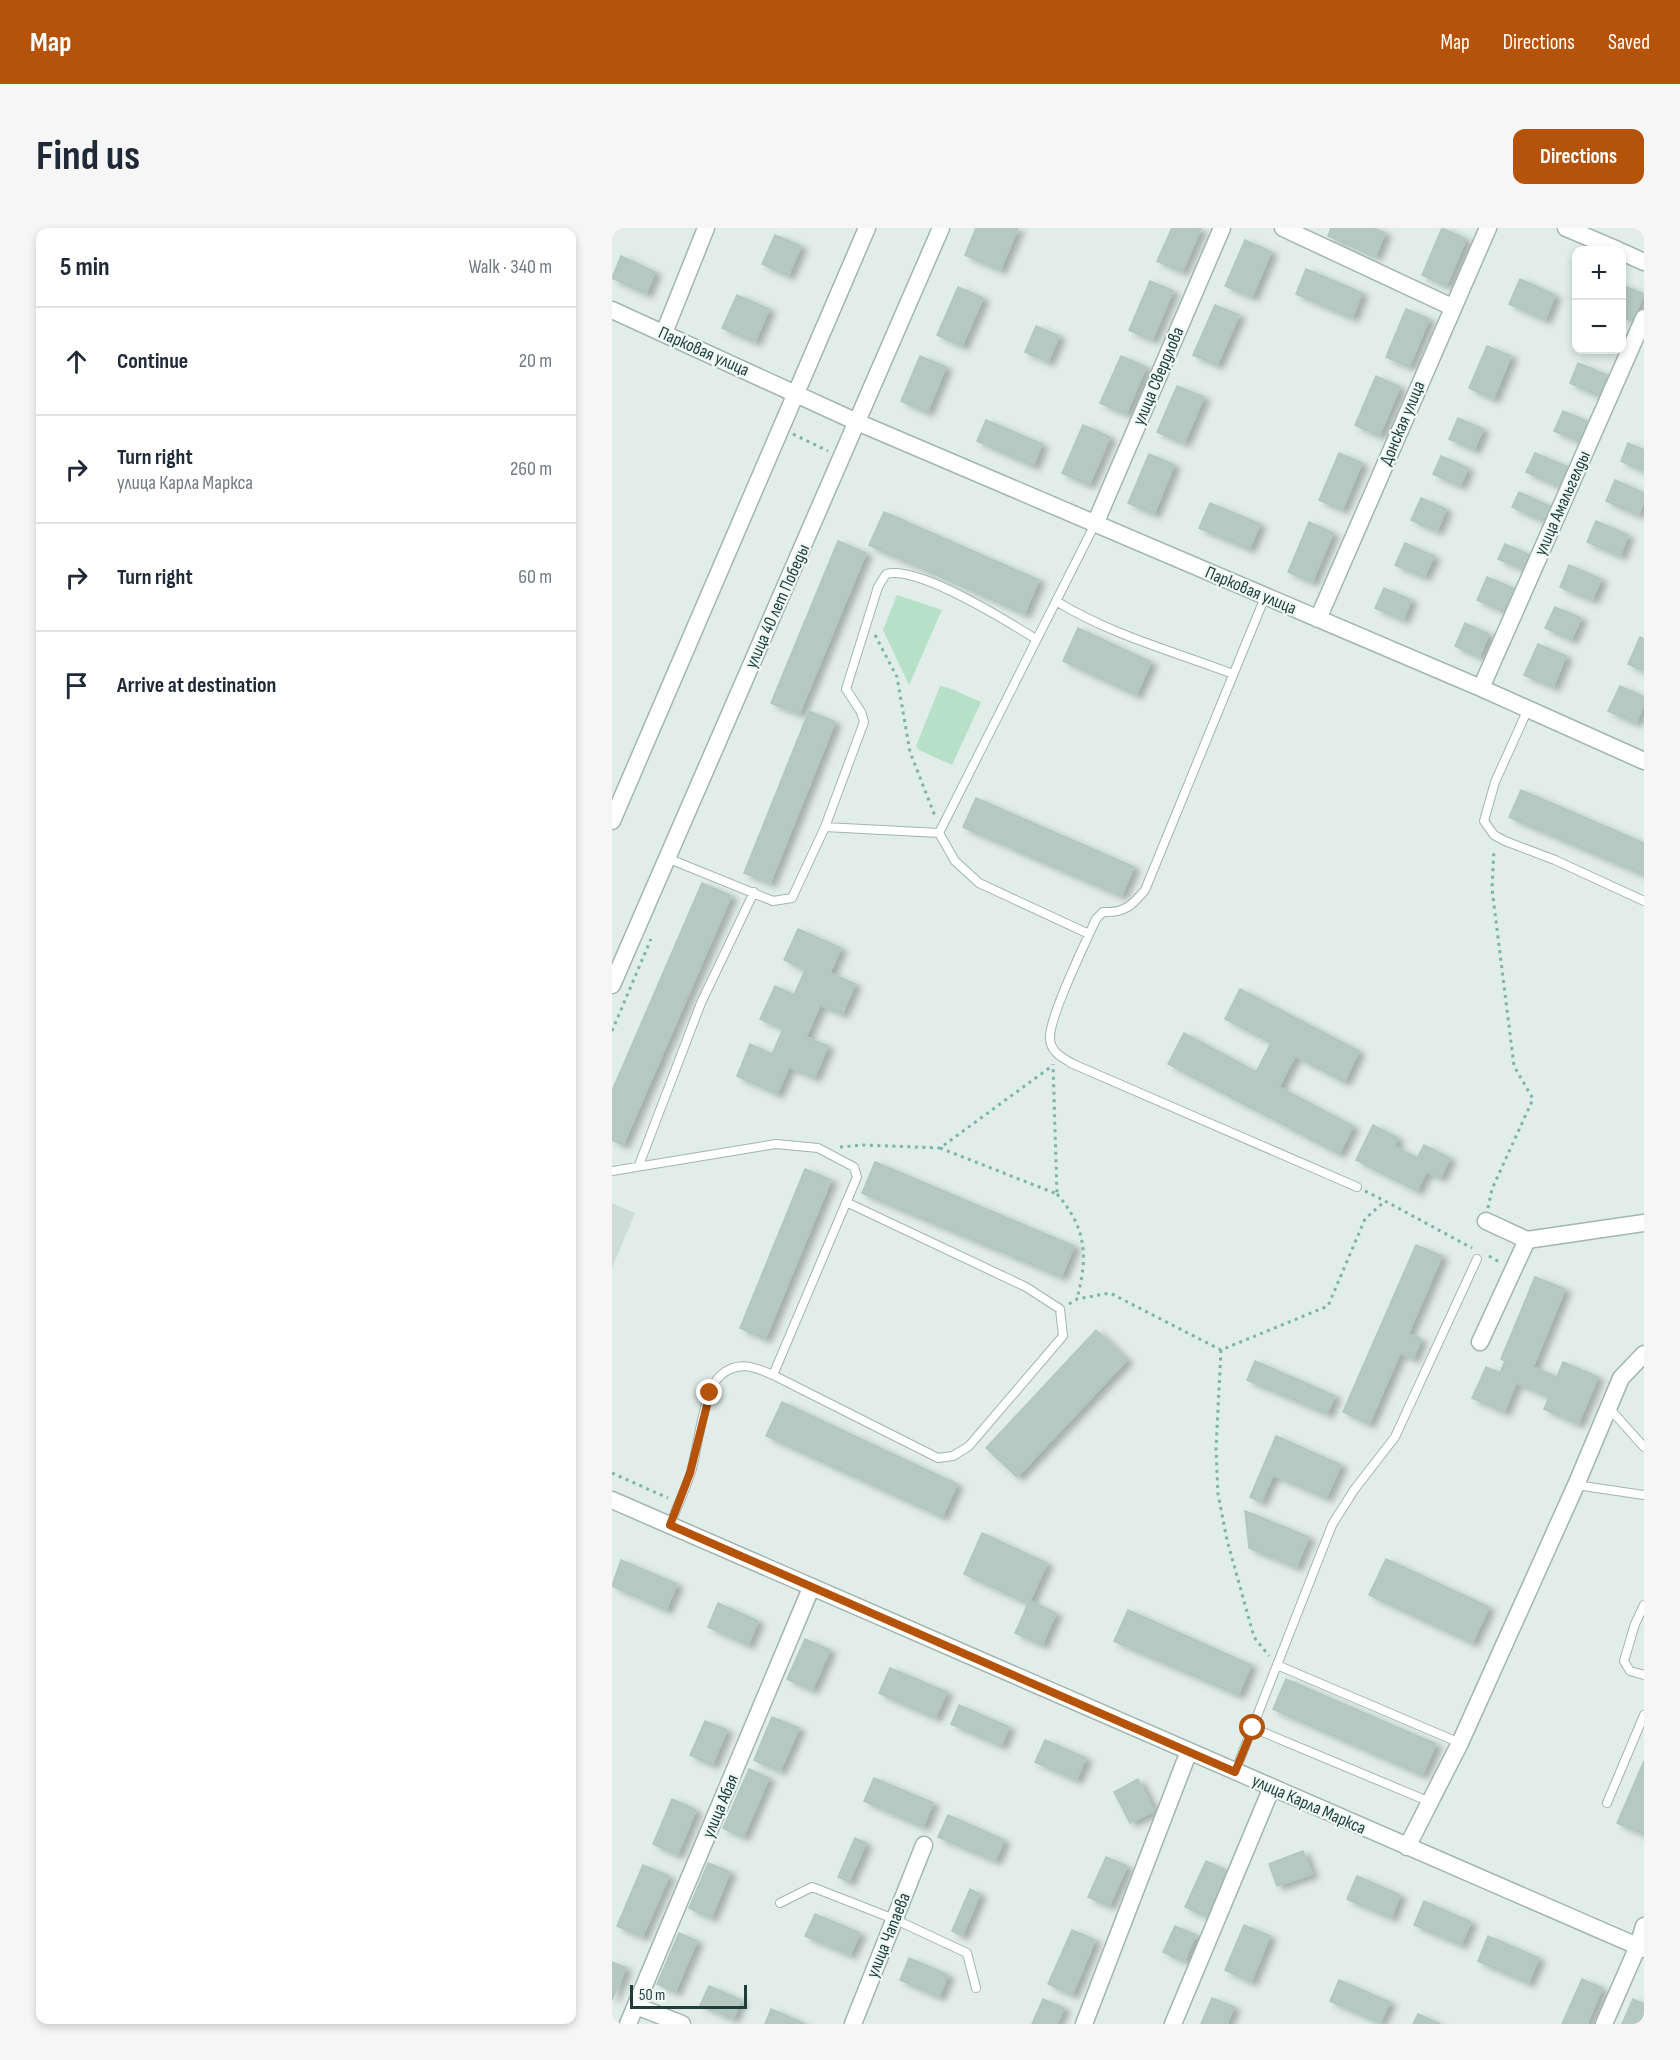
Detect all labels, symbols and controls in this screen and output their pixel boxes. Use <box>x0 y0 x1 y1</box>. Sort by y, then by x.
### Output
text: Map <box>30 26 71 59</box>
text: Map <box>1440 30 1470 55</box>
text: Directions <box>1503 30 1575 55</box>
text: Saved <box>1608 30 1650 55</box>
button: Directions <box>1513 129 1644 184</box>
text: Find us <box>36 131 140 182</box>
map controls <box>1572 246 1626 354</box>
button: + <box>1572 246 1626 300</box>
text: 5 min <box>60 252 110 283</box>
text: Walk · 340 m <box>468 255 552 279</box>
button: − <box>1572 300 1626 354</box>
street label: Парковая улица <box>655 322 752 381</box>
street label: улица Свердлова <box>1128 324 1189 428</box>
icon: ahead <box>60 345 93 378</box>
text: Continue <box>117 348 188 375</box>
text: 20 m <box>519 349 552 373</box>
street label: Донская улица <box>1375 378 1430 469</box>
text: Turn right <box>117 444 193 471</box>
street label: улица Амальгелды <box>1530 448 1595 559</box>
icon: right <box>60 453 93 486</box>
text: 260 m <box>510 457 552 481</box>
text: улица Карла Маркса <box>117 471 253 495</box>
street label: улица 40 лет Победы <box>741 541 814 671</box>
icon: right <box>60 561 93 594</box>
street label: Парковая улица <box>1202 562 1300 619</box>
text: Turn right <box>117 564 193 591</box>
text: 60 m <box>518 565 552 589</box>
icon: arrive <box>60 669 93 702</box>
text: Arrive at destination <box>117 672 276 699</box>
route end <box>696 1379 722 1405</box>
route start <box>1239 1714 1265 1740</box>
street label: улица Карла Маркса <box>1249 1770 1369 1839</box>
street label: улица Абая <box>698 1771 743 1841</box>
street label: улица Чапаева <box>862 1889 915 1981</box>
scale bar <box>630 1982 747 2010</box>
text: 50 m <box>639 1986 665 2005</box>

